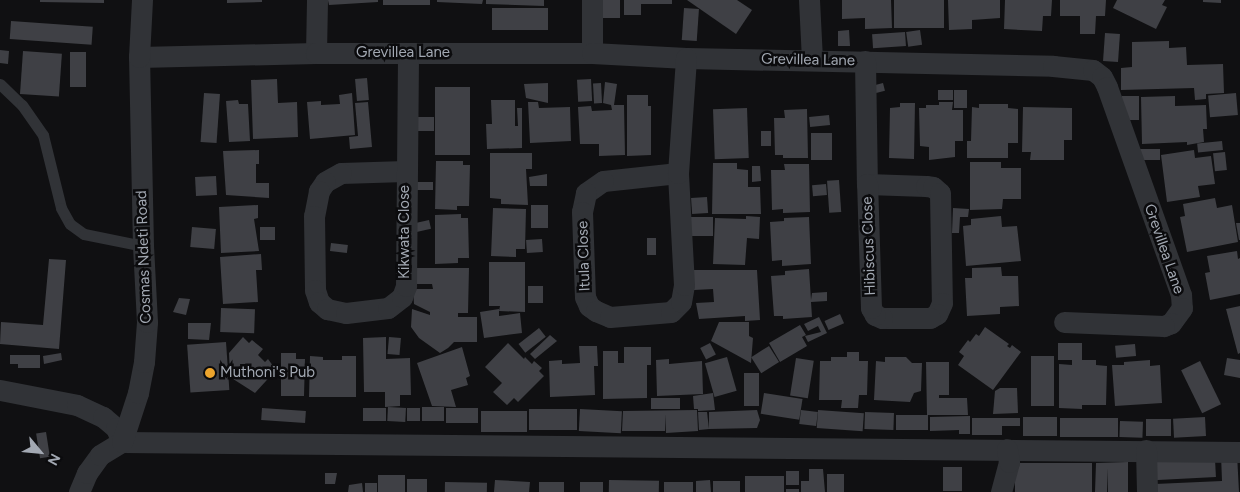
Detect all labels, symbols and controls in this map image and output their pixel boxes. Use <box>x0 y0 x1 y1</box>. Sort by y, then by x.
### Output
street label: Grevillea Lane <box>356 44 450 62</box>
street label: Grevillea Lane <box>761 50 855 70</box>
street label: Kikwata Close <box>396 185 414 279</box>
street label: Cosmas Ndeti Road <box>133 190 155 324</box>
street label: Hibiscus Close <box>858 196 880 296</box>
street label: Grevillea Lane <box>1140 202 1188 296</box>
street label: Itula Close <box>574 220 594 292</box>
place label: Muthoni's Pub <box>220 364 315 382</box>
marker: Muthoni's Pub <box>204 367 216 379</box>
north arrow <box>15 427 65 477</box>
text: N <box>44 450 64 468</box>

